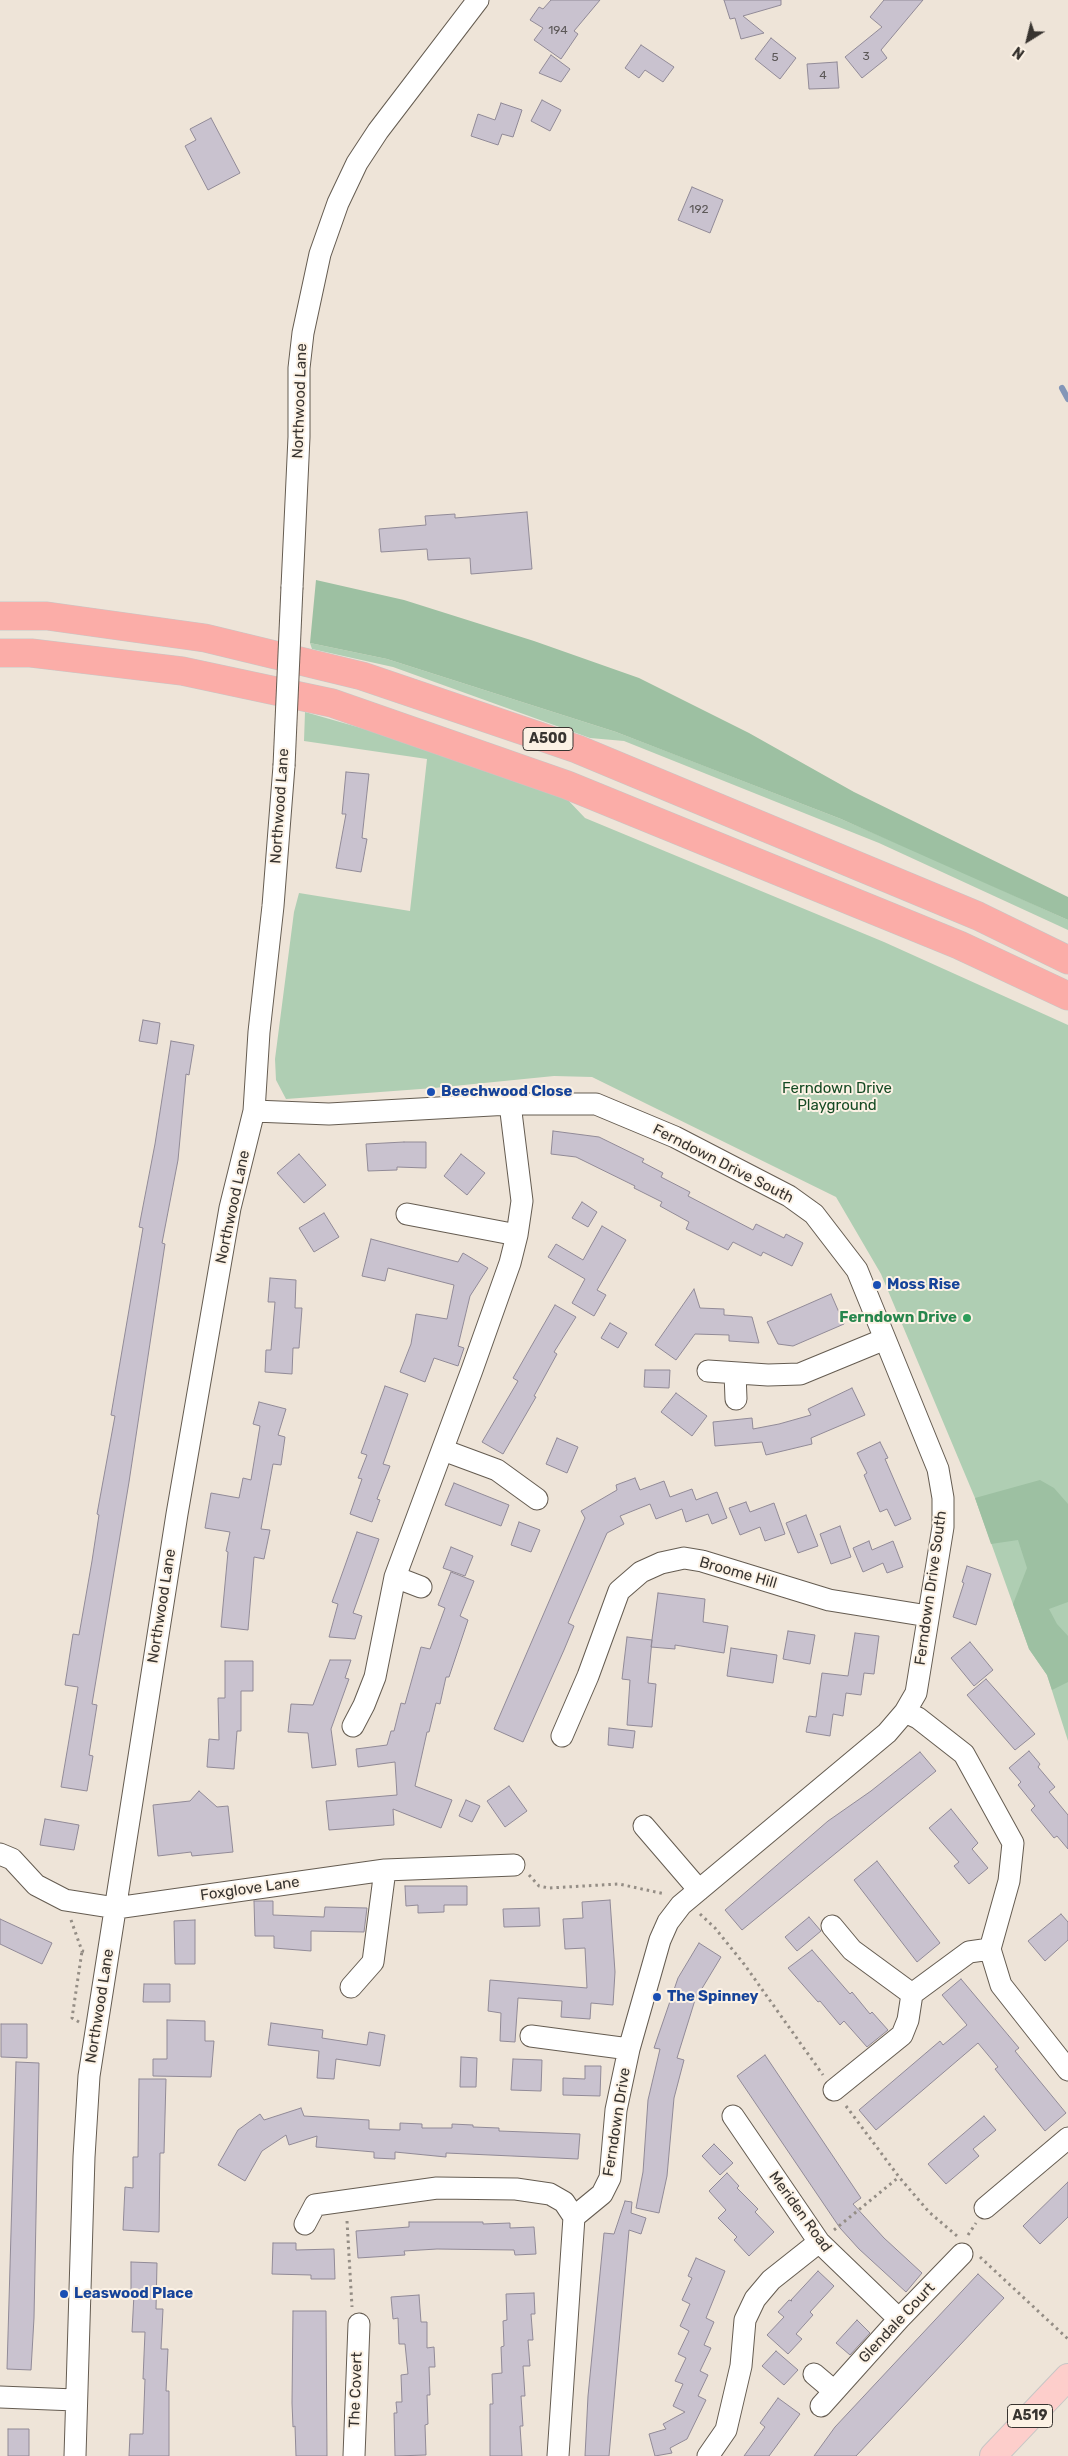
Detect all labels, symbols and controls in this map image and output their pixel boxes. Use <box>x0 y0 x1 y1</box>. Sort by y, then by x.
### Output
north arrow <box>1003 15 1053 65</box>
house number: 194 <box>548 24 568 38</box>
text: N <box>1010 43 1028 62</box>
house number: 3 <box>862 50 870 64</box>
house number: 5 <box>771 51 779 65</box>
house number: 4 <box>819 69 827 83</box>
house number: 192 <box>689 203 709 217</box>
street label: Northwood Lane <box>289 343 311 459</box>
road number: A500 <box>523 728 573 751</box>
street label: Northwood Lane <box>267 748 293 864</box>
park label: Ferndown Drive Playground <box>782 1080 892 1115</box>
place label: Beechwood Close <box>441 1083 572 1101</box>
marker: Beechwood Close <box>425 1086 437 1098</box>
street label: Ferndown Drive South <box>650 1121 796 1207</box>
street label: Northwood Lane <box>212 1149 254 1265</box>
place label: Moss Rise <box>887 1276 960 1294</box>
marker: Moss Rise <box>871 1279 883 1291</box>
place label: Ferndown Drive <box>839 1309 957 1327</box>
marker: Ferndown Drive <box>961 1312 973 1324</box>
street label: Ferndown Drive South <box>911 1510 951 1666</box>
street label: Northwood Lane <box>144 1548 180 1664</box>
street label: Broome Hill <box>697 1553 779 1593</box>
street label: Foxglove Lane <box>199 1873 301 1905</box>
street label: Northwood Lane <box>82 1948 118 2064</box>
place label: The Spinney <box>667 1988 759 2006</box>
marker: The Spinney <box>651 1991 663 2003</box>
street label: Ferndown Drive <box>600 2066 634 2178</box>
street label: Meriden Road <box>765 2168 835 2256</box>
street label: Glendale Court <box>855 2279 939 2367</box>
place label: Leaswood Place <box>74 2285 193 2303</box>
marker: Leaswood Place <box>58 2288 70 2300</box>
street label: The Covert <box>346 2352 366 2428</box>
road number: A519 <box>1008 2404 1052 2428</box>

